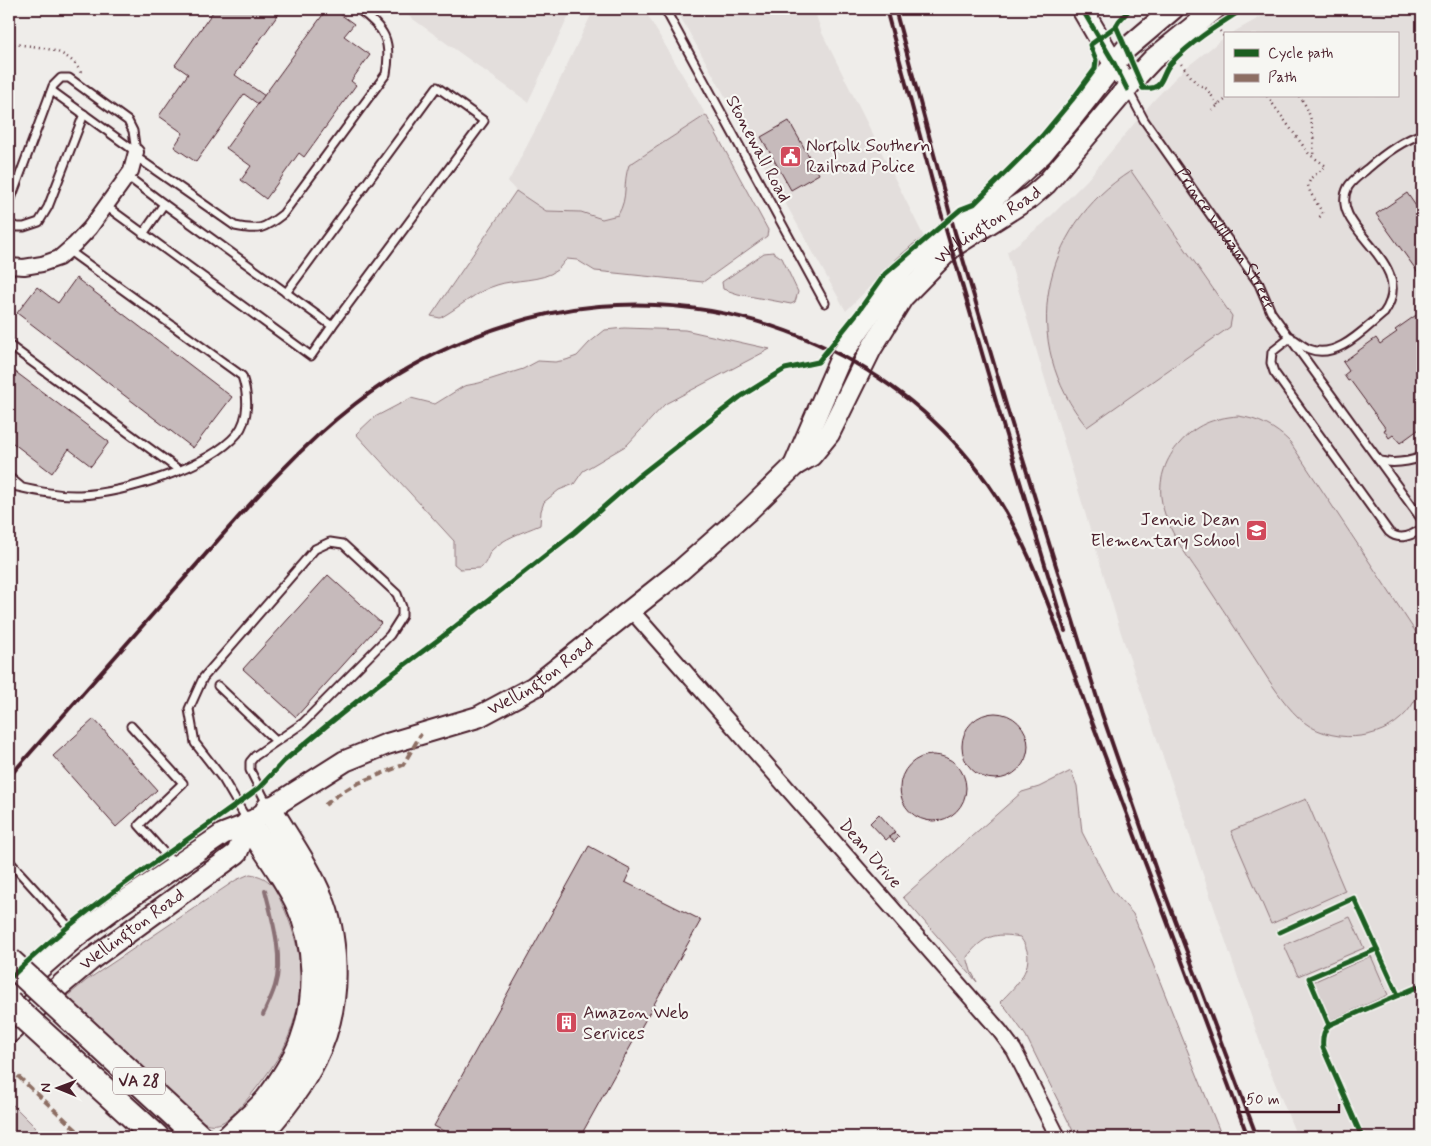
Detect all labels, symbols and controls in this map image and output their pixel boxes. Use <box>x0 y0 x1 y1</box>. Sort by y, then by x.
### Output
legend <box>1224 32 1398 98</box>
text: Cycle path <box>1268 44 1333 64</box>
text: Path <box>1268 68 1297 88</box>
street label: Stonewall Road <box>720 91 796 207</box>
place label: Norfolk Southern Railroad Police <box>806 134 931 179</box>
public building icon: Norfolk Southern Railroad Police <box>778 144 802 168</box>
street label: Prince William Street <box>1169 163 1281 314</box>
street label: Wellington Road <box>929 181 1047 270</box>
place label: Jennie Dean Elementary School <box>1090 508 1240 553</box>
school or university icon: Jennie Dean Elementary School <box>1244 518 1268 542</box>
street label: Wellington Road <box>483 632 599 722</box>
street label: Dean Drive <box>833 814 907 894</box>
street label: Wellington Road <box>75 883 189 976</box>
place label: Amazon Web Services <box>583 1001 689 1046</box>
building icon: Amazon Web Services <box>555 1011 579 1035</box>
north arrow <box>32 1064 82 1114</box>
road number: VA 28 <box>113 1068 165 1094</box>
scale bar <box>1238 1081 1340 1113</box>
text: N <box>37 1083 55 1093</box>
text: 50 m <box>1246 1090 1280 1110</box>

